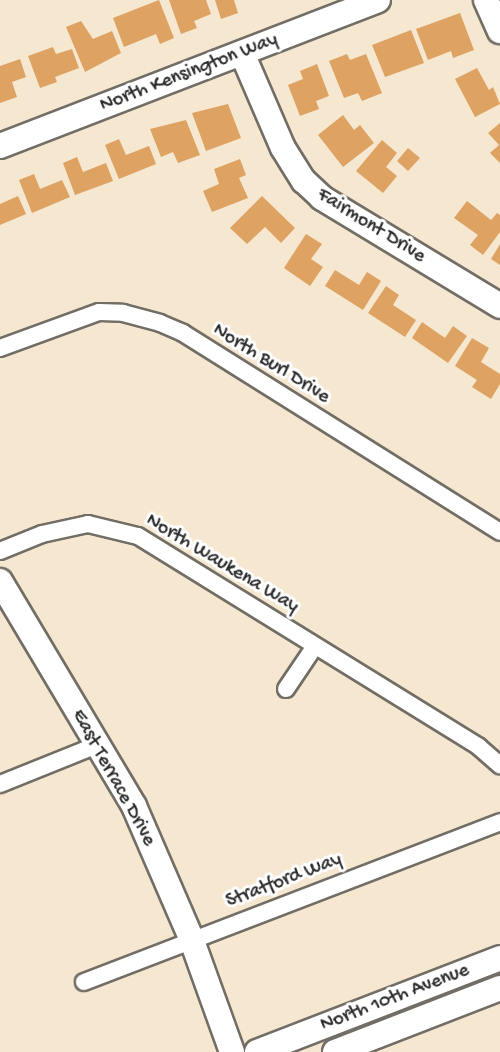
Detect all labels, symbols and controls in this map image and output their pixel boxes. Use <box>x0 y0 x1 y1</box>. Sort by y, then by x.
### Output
street label: North Kensington Way <box>97 28 281 118</box>
street label: Fairmont Drive <box>312 183 430 269</box>
street label: North Burl Drive <box>208 318 334 410</box>
street label: North Waukena Way <box>141 509 303 619</box>
street label: East Terrace Drive <box>66 705 160 851</box>
street label: Stratford Way <box>223 848 345 914</box>
street label: North 10th Avenue <box>317 959 473 1037</box>

